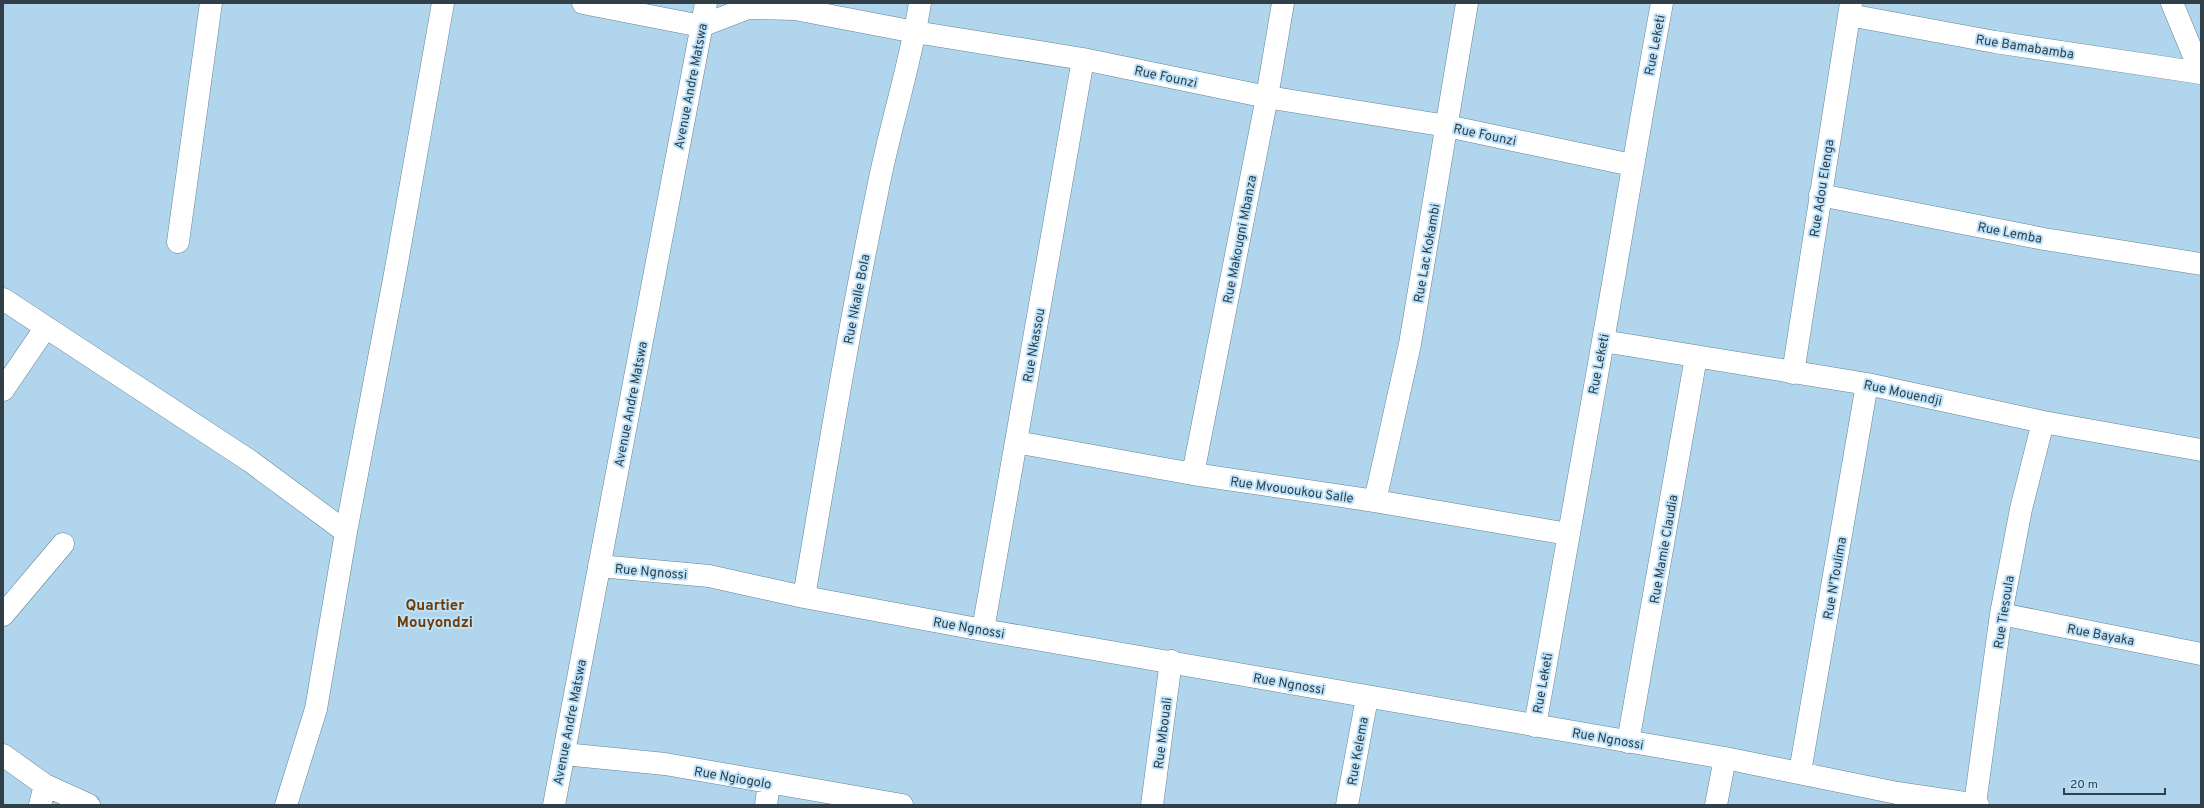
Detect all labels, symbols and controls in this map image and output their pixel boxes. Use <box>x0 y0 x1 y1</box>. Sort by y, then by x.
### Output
street label: Rue Leketi <box>1642 14 1670 77</box>
street label: Avenue Andre Matswa <box>672 22 712 151</box>
street label: Rue Bamabamba <box>1974 32 2075 64</box>
street label: Rue Founzi <box>1133 63 1198 92</box>
street label: Rue Founzi <box>1452 121 1517 150</box>
street label: Rue Adou Elenga <box>1807 138 1839 238</box>
street label: Rue Makougni Mbanza <box>1221 174 1261 305</box>
street label: Rue Lac Kokambi <box>1411 203 1445 304</box>
street label: Rue Lemba <box>1976 220 2043 248</box>
street label: Rue Nkalle Bola <box>841 253 875 346</box>
street label: Rue Nkassou <box>1021 307 1049 384</box>
street label: Rue Leketi <box>1586 333 1614 396</box>
street label: Avenue Andre Matswa <box>612 340 652 469</box>
street label: Rue Mouendji <box>1862 378 1943 410</box>
street label: Rue Mvououkou Salle <box>1229 474 1354 508</box>
street label: Rue Mamie Claudia <box>1647 494 1682 605</box>
street label: Rue N'Toulima <box>1821 536 1851 621</box>
street label: Rue Ngnossi <box>614 562 688 584</box>
street label: Rue Tiesoula <box>1991 575 2019 650</box>
district label: Quartier Mouyondzi <box>397 597 473 633</box>
street label: Rue Ngnossi <box>932 615 1006 643</box>
street label: Rue Bayaka <box>2066 622 2136 650</box>
street label: Rue Leketi <box>1531 652 1557 715</box>
street label: Avenue Andre Matswa <box>551 658 591 787</box>
street label: Rue Ngnossi <box>1252 671 1326 699</box>
street label: Rue Mbouali <box>1152 697 1176 770</box>
street label: Rue Kelema <box>1345 716 1373 787</box>
street label: Rue Ngnossi <box>1571 726 1645 754</box>
street label: Rue Ngiogolo <box>693 764 773 794</box>
scale bar <box>2064 770 2165 796</box>
text: 20 m <box>2070 777 2098 793</box>

